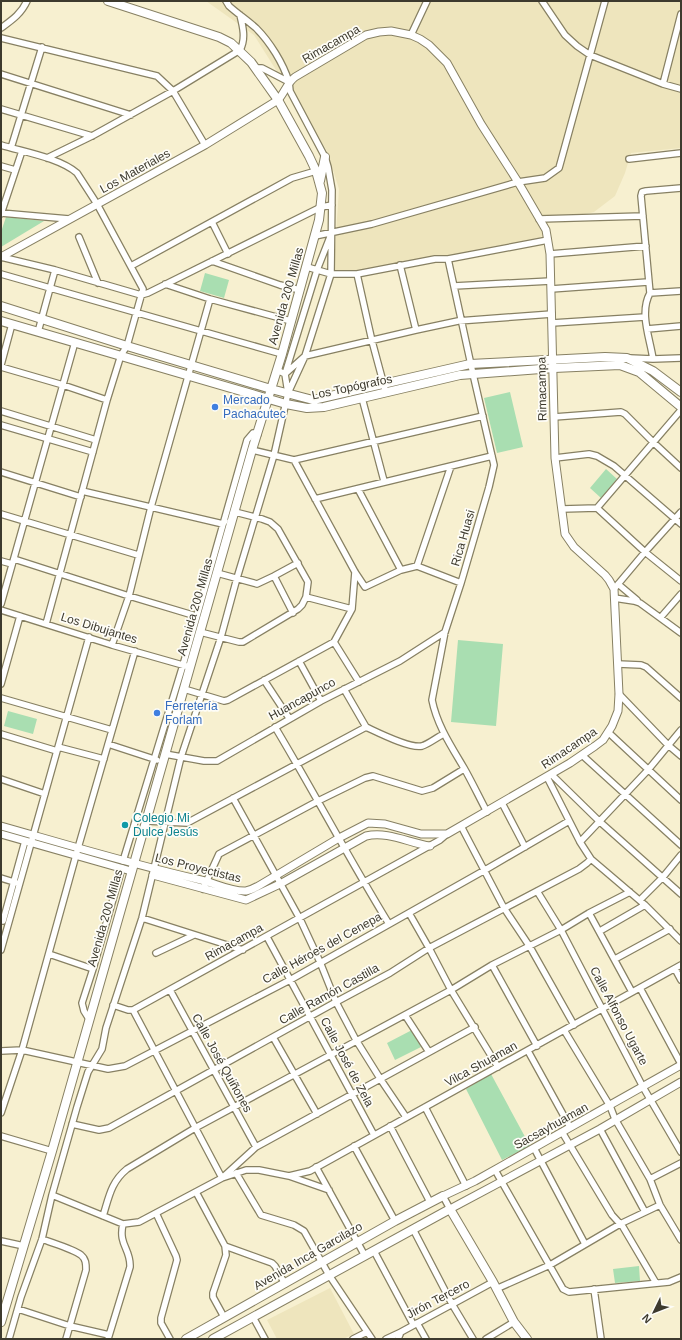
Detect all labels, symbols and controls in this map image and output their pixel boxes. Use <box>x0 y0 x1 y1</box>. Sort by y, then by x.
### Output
street label: Rimacampa <box>300 22 362 66</box>
street label: Los Materiales <box>97 146 173 196</box>
street label: Avenida 200 Millas <box>265 246 307 346</box>
street label: Rimacampa <box>534 357 550 421</box>
street label: Los Topógrafos <box>311 372 393 402</box>
place label: Mercado Pachacutec <box>223 393 286 421</box>
marker: Mercado Pachacutec <box>210 402 220 412</box>
street label: Rica Huasi <box>448 508 478 568</box>
street label: Avenida 200 Millas <box>174 557 216 657</box>
street label: Los Dibujantes <box>59 610 139 646</box>
street label: Huancapunco <box>266 675 338 723</box>
place label: Ferretería Forlam <box>165 699 218 727</box>
marker: Ferretería Forlam <box>152 708 162 718</box>
street label: Rimacampa <box>539 724 600 772</box>
place label: Colegio Mi Dulce Jesús <box>133 811 198 839</box>
marker: Colegio Mi Dulce Jesús <box>120 820 130 830</box>
street label: Los Proyectistas <box>154 851 242 885</box>
street label: Avenida 200 Millas <box>84 868 126 968</box>
street label: Calle Héroes del Cenepa <box>260 909 384 987</box>
street label: Rimacampa <box>203 920 266 964</box>
street label: Calle Ramón Castilla <box>277 961 382 1027</box>
street label: Calle Alfonso Ugarte <box>587 964 651 1068</box>
street label: Calle José Quiñones <box>189 1011 255 1115</box>
street label: Calle José de Zela <box>317 1015 377 1109</box>
street label: Vilca Shuaman <box>442 1038 520 1090</box>
street label: Sacsayhuaman <box>511 1100 591 1152</box>
street label: Avenida Inca Garcilazo <box>251 1219 365 1293</box>
street label: Jirón Tercero <box>404 1276 472 1321</box>
north arrow <box>634 1292 674 1332</box>
text: N <box>640 1312 654 1326</box>

